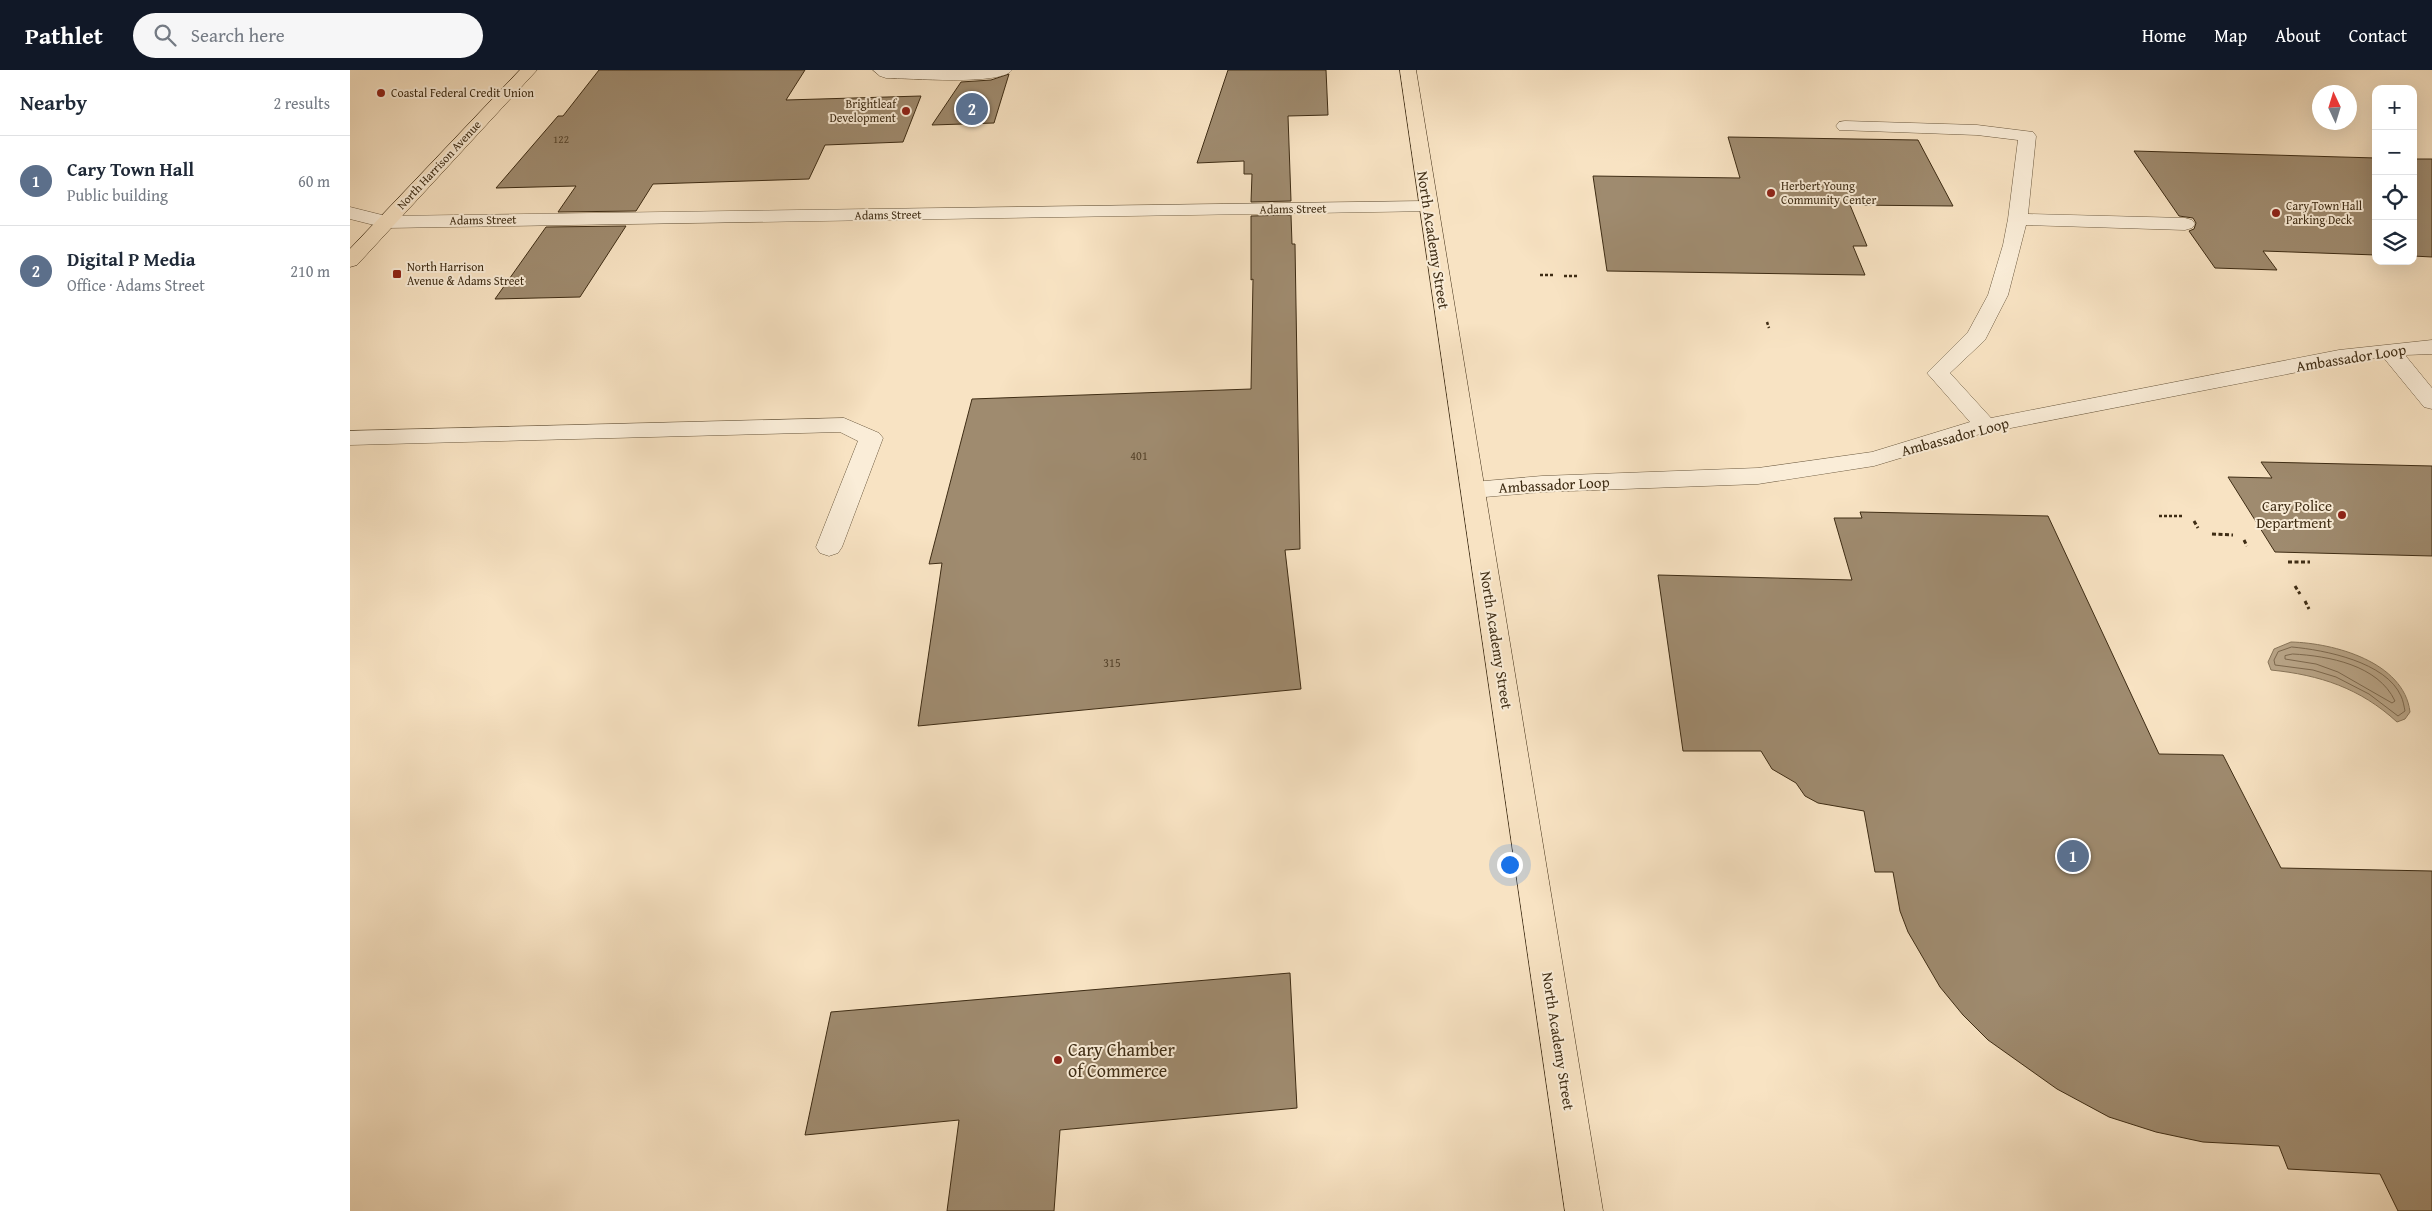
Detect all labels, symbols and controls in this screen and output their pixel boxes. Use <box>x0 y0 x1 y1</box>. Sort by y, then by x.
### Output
search box <box>133 13 483 58</box>
text: Pathlet <box>25 18 103 53</box>
icon: search <box>151 21 179 49</box>
text: Search here <box>191 21 285 49</box>
text: Home <box>2142 22 2186 49</box>
text: Map <box>2214 22 2247 49</box>
text: About <box>2275 22 2321 49</box>
text: Contact <box>2349 22 2407 49</box>
place label: Coastal Federal Credit Union <box>391 84 534 101</box>
north arrow <box>2312 85 2357 130</box>
map controls <box>2372 85 2417 265</box>
button: + <box>2372 85 2417 130</box>
text: Nearby <box>20 87 87 118</box>
marker: Coastal Federal Credit Union <box>375 87 387 99</box>
pin: 2 <box>956 90 988 128</box>
text: 2 results <box>273 91 330 115</box>
place label: Brightleaf Development <box>829 95 897 126</box>
marker: Brightleaf Development <box>900 105 912 117</box>
street label: North Harrison Avenue <box>393 116 485 213</box>
button: − <box>2372 130 2417 175</box>
house number: 122 <box>553 131 569 147</box>
text: Cary Town Hall <box>67 155 194 183</box>
text: 1 <box>32 169 40 193</box>
text: 60 m <box>298 169 330 193</box>
street label: North Academy Street <box>1412 169 1455 311</box>
button: locate <box>2372 175 2417 220</box>
place label: Herbert Young Community Center <box>1781 177 1876 208</box>
text: Public building <box>67 183 168 207</box>
marker: Herbert Young Community Center <box>1765 187 1777 199</box>
place label: Cary Town Hall Parking Deck <box>2286 197 2363 228</box>
street label: Adams Street <box>1259 199 1327 218</box>
street label: Adams Street <box>854 205 922 224</box>
marker: Cary Town Hall Parking Deck <box>2270 207 2282 219</box>
street label: Adams Street <box>449 210 517 229</box>
button: layers <box>2372 220 2417 265</box>
text: Digital P Media <box>67 245 196 273</box>
place label: North Harrison Avenue & Adams Street <box>407 258 525 289</box>
text: 2 <box>32 259 40 283</box>
text: 210 m <box>290 259 330 283</box>
marker: North Harrison Avenue & Adams Street <box>391 268 403 280</box>
text: Office · Adams Street <box>67 273 205 297</box>
street label: Ambassador Loop <box>2294 338 2407 377</box>
street label: Ambassador Loop <box>1899 412 2011 461</box>
house number: 401 <box>1130 447 1148 464</box>
street label: Ambassador Loop <box>1498 471 1610 498</box>
place label: Cary Police Department <box>2256 495 2333 533</box>
marker: Cary Police Department <box>2336 509 2348 521</box>
street label: North Academy Street <box>1475 569 1518 711</box>
house number: 315 <box>1103 654 1121 671</box>
pin: 1 <box>2057 837 2089 875</box>
your location <box>1497 852 1523 878</box>
street label: North Academy Street <box>1537 970 1580 1112</box>
place label: Cary Chamber of Commerce <box>1068 1036 1176 1084</box>
marker: Cary Chamber of Commerce <box>1052 1054 1064 1066</box>

